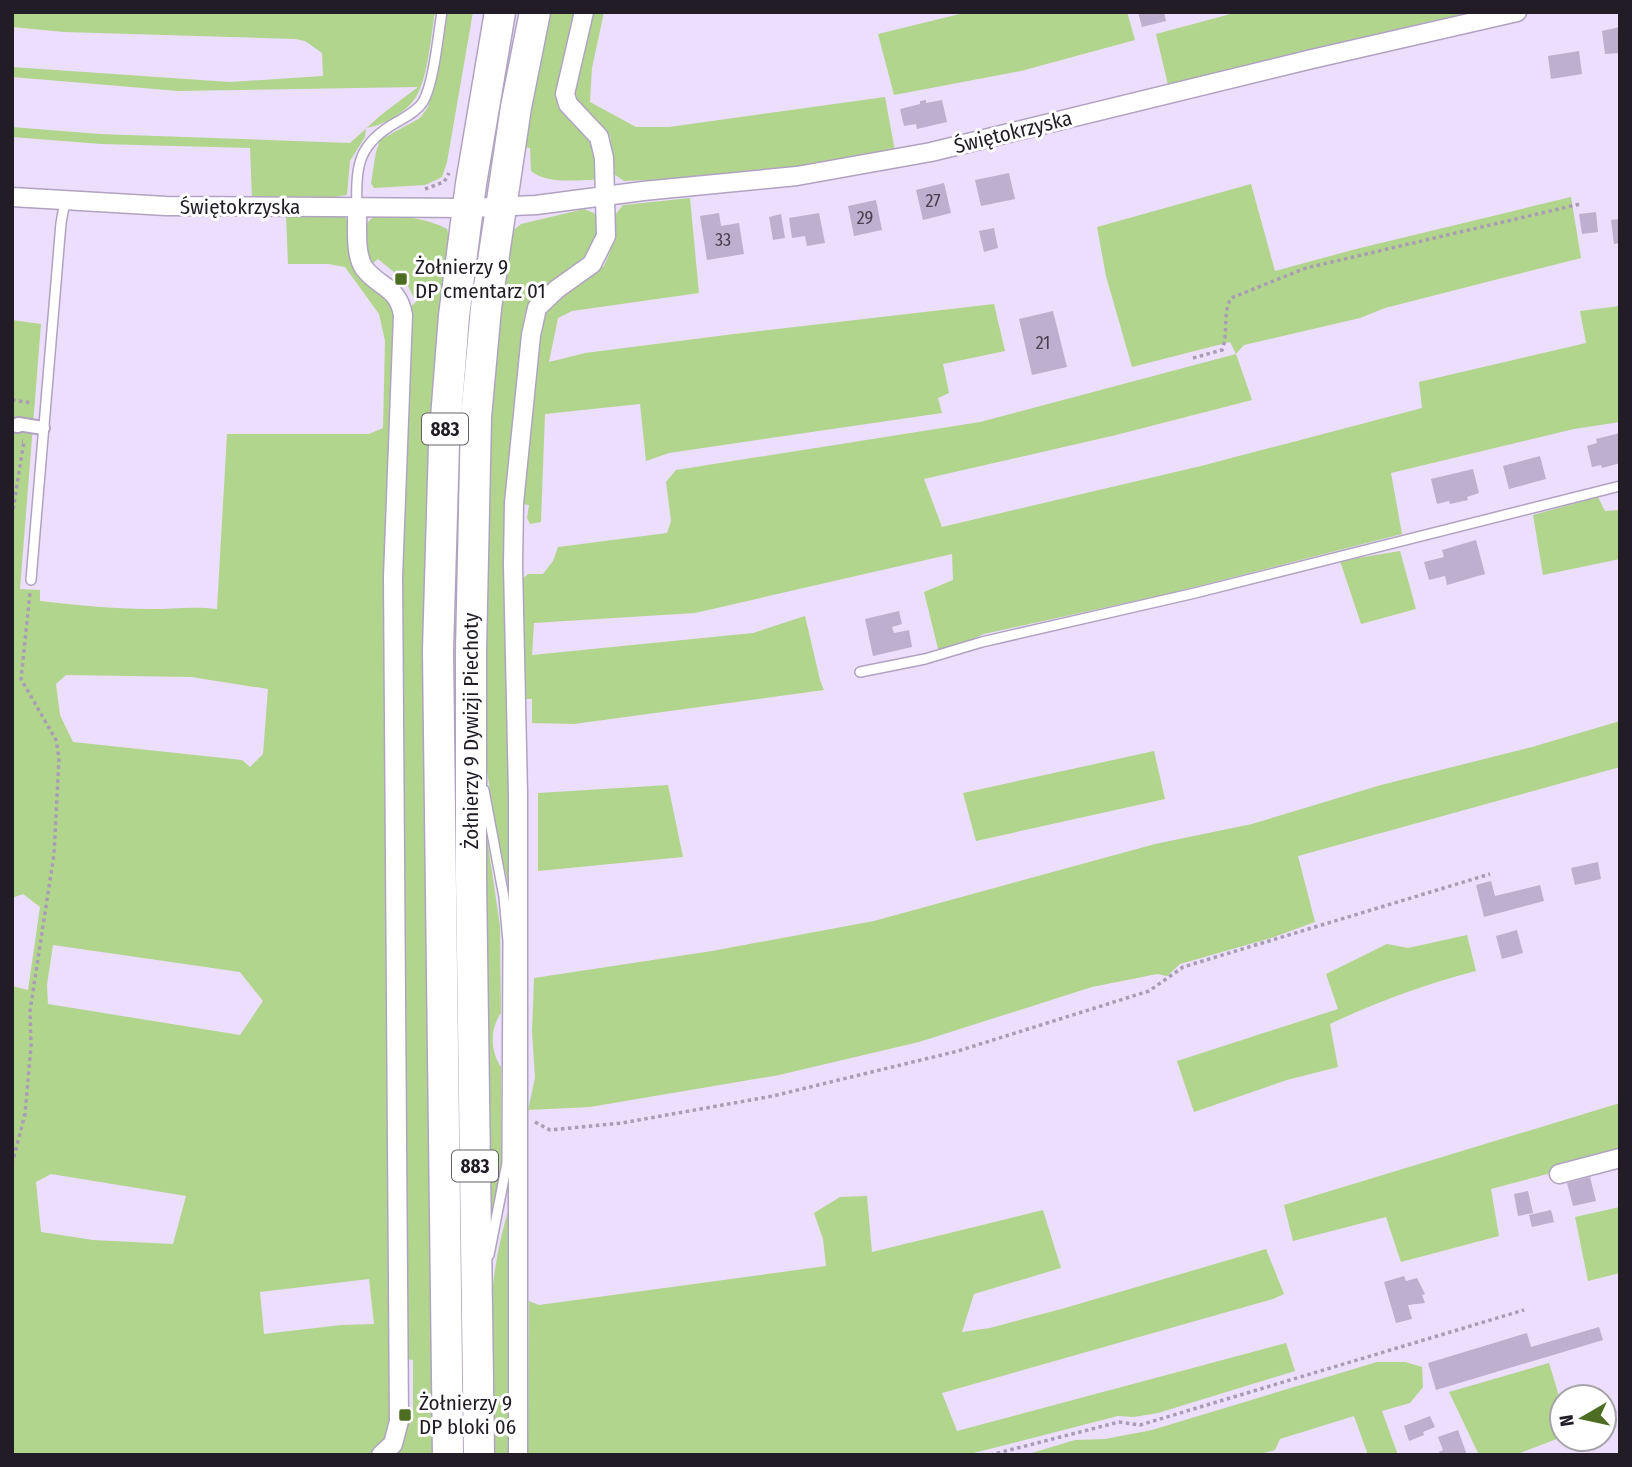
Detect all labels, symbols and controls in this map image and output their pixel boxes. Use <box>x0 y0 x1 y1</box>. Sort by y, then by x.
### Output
street label: Świętokrzyska <box>951 105 1075 159</box>
house number: 27 <box>925 190 941 212</box>
street label: Świętokrzyska <box>180 194 300 220</box>
house number: 29 <box>857 207 873 229</box>
house number: 33 <box>715 229 731 251</box>
place label: Żołnierzy 9 DP cmentarz 01 <box>415 254 546 304</box>
marker: Żołnierzy 9 DP cmentarz 01 <box>393 271 409 287</box>
house number: 21 <box>1036 332 1050 354</box>
road number: 883 <box>422 414 468 444</box>
street label: Żołnierzy 9 Dywizji Piechoty <box>458 612 484 849</box>
road number: 883 <box>452 1150 498 1182</box>
north arrow <box>1548 1383 1618 1453</box>
place label: Żołnierzy 9 DP bloki 06 <box>419 1390 516 1440</box>
marker: Żołnierzy 9 DP bloki 06 <box>397 1407 413 1423</box>
text: N <box>1554 1413 1579 1428</box>

